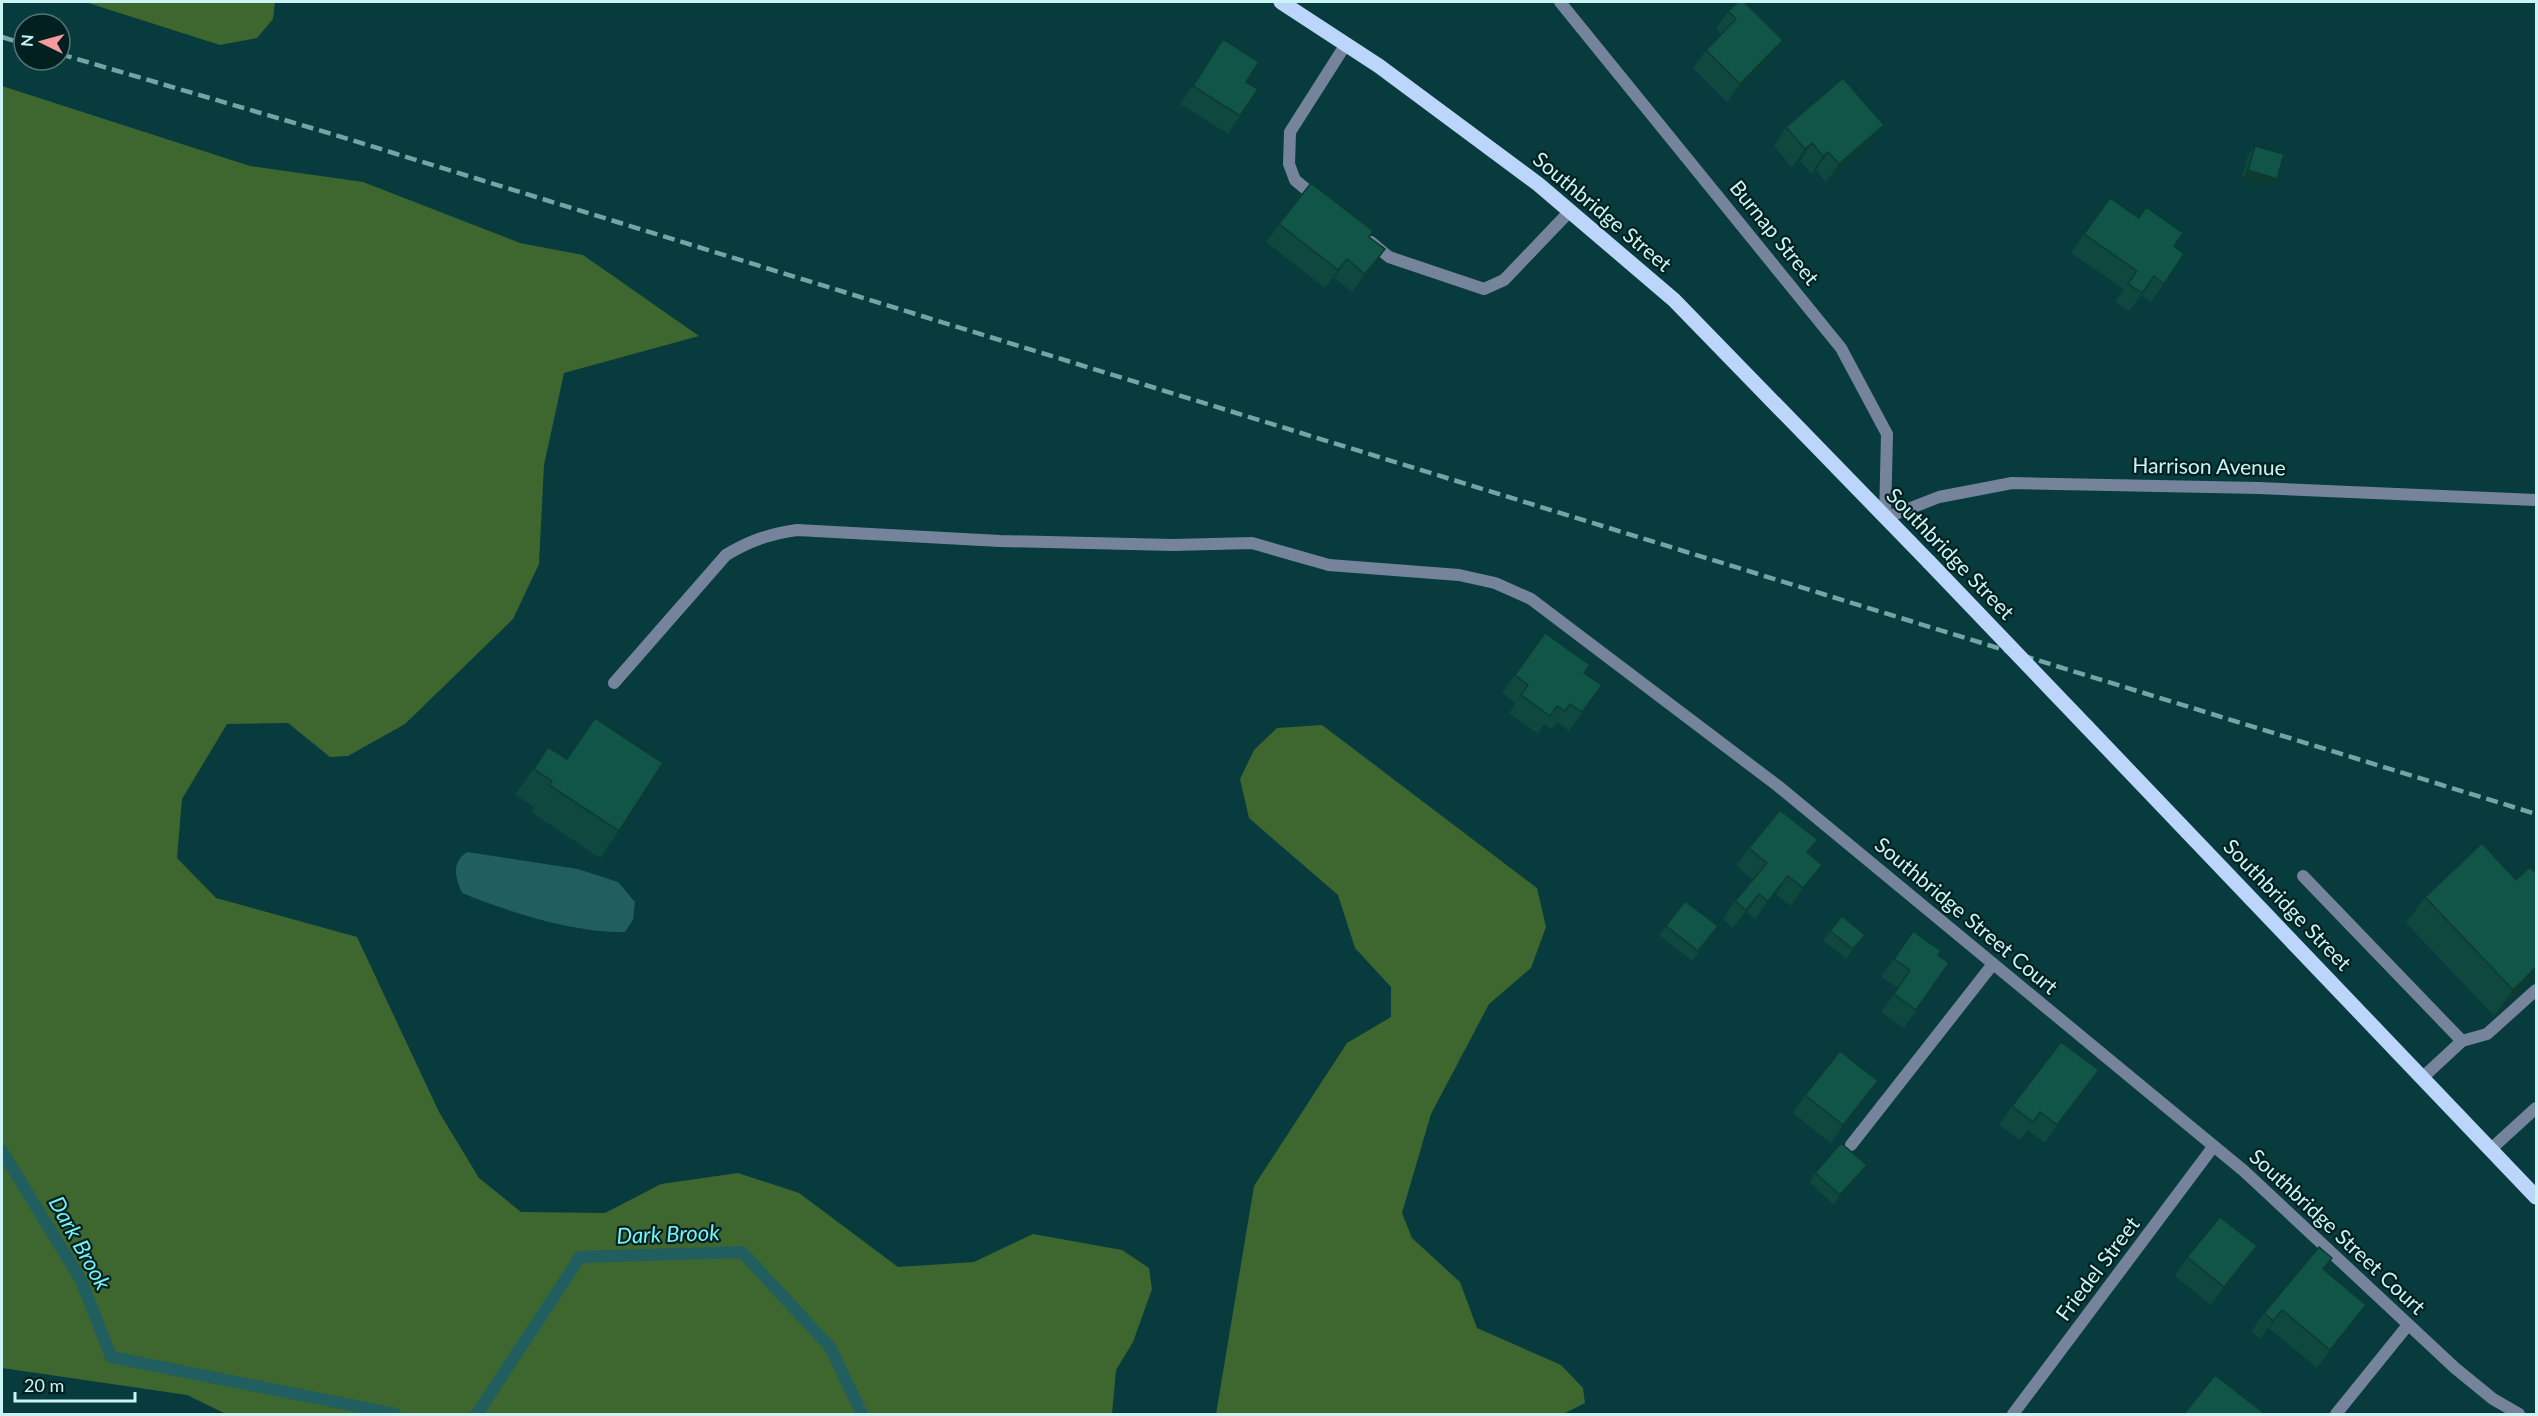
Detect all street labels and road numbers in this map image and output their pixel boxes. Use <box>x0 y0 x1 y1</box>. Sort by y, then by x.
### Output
street label: Southbridge Street <box>1529 146 1678 276</box>
street label: Burnap Street <box>1725 175 1825 290</box>
street label: Harrison Avenue <box>2132 452 2286 479</box>
street label: Southbridge Street <box>1882 482 2020 624</box>
street label: Southbridge Street Court <box>1870 831 2064 999</box>
street label: Southbridge Street <box>2219 833 2357 975</box>
street label: Southbridge Street Court <box>2245 1143 2431 1319</box>
street label: Friedel Street <box>2050 1211 2144 1325</box>

